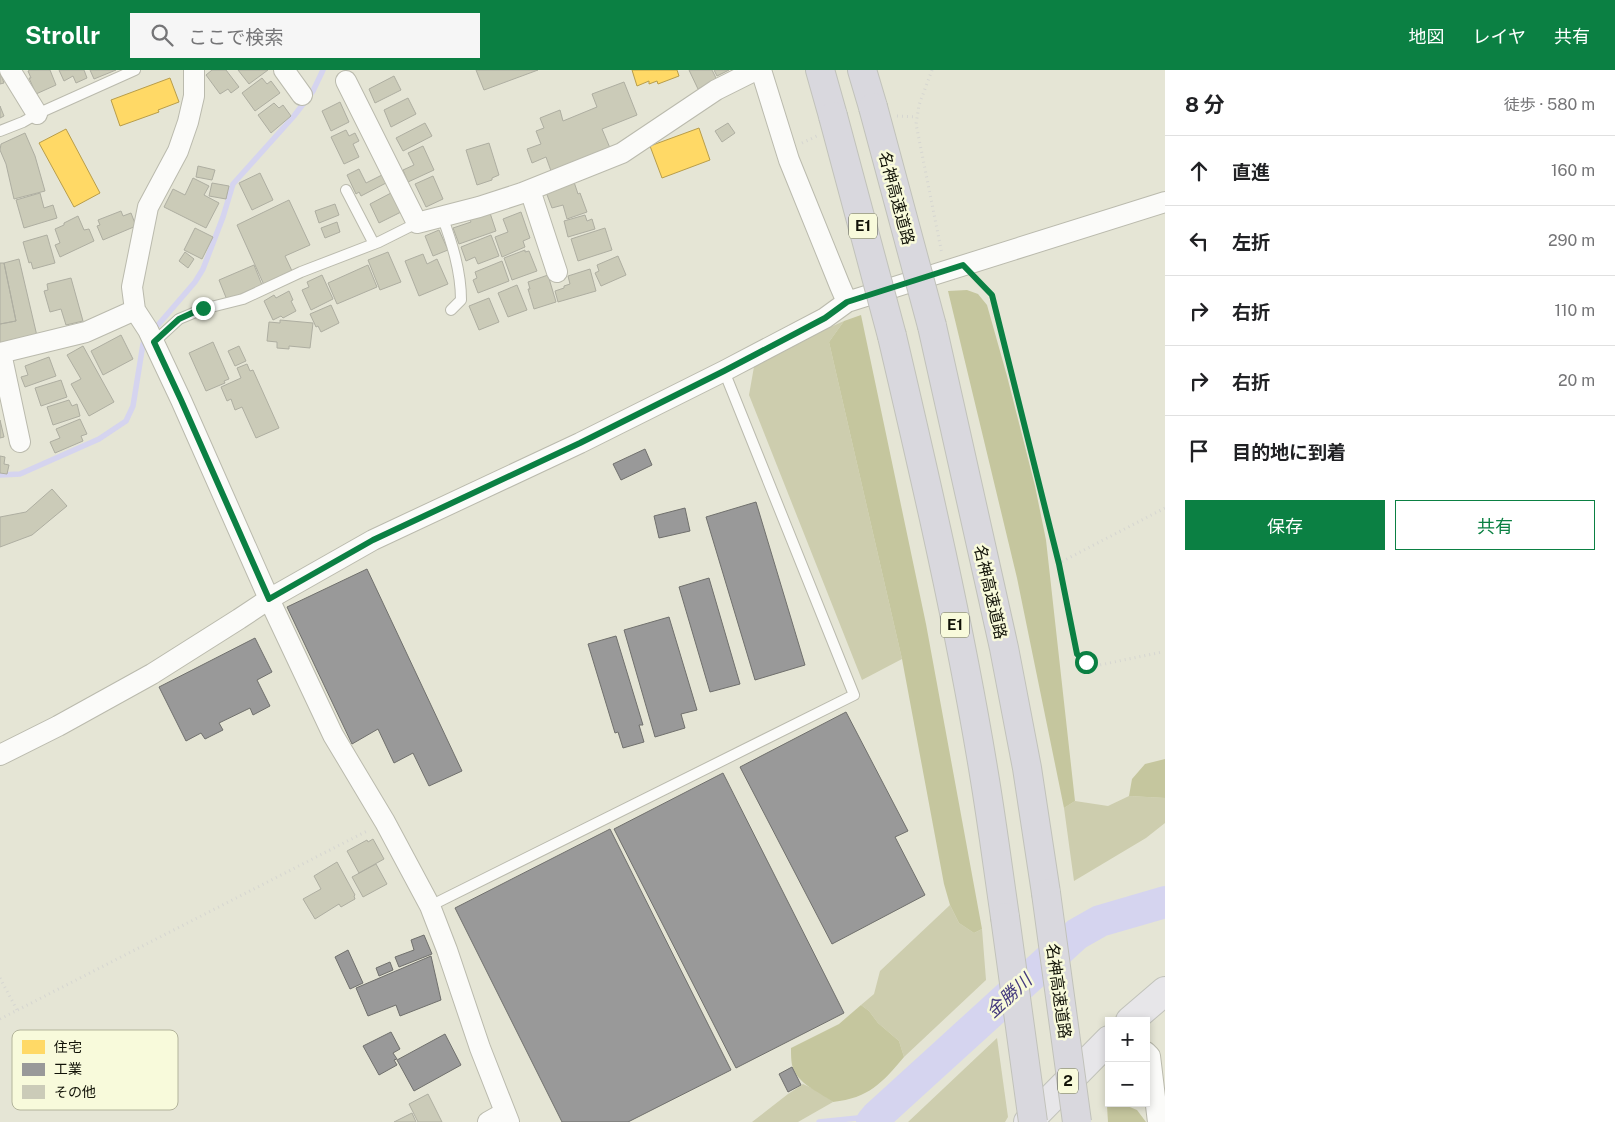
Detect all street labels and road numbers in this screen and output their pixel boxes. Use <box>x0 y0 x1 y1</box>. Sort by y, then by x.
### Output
street label: 名神高速道路 <box>875 149 918 247</box>
road number: E1 <box>849 214 877 238</box>
street label: 名神高速道路 <box>970 543 1011 641</box>
road number: E1 <box>941 612 969 638</box>
street label: 名神高速道路 <box>1042 942 1075 1040</box>
road number: 2 <box>1058 1068 1078 1094</box>

